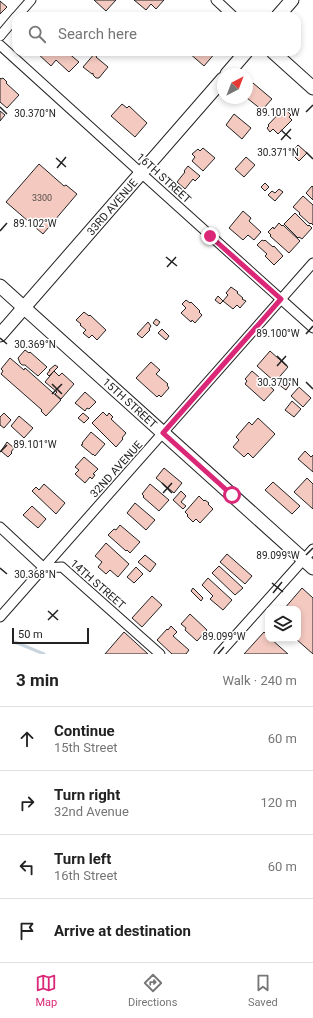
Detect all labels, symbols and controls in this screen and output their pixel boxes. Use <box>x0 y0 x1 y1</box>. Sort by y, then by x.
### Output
search box <box>12 12 301 56</box>
icon: search <box>26 23 48 45</box>
text: Search here <box>58 25 137 43</box>
north arrow <box>217 68 253 104</box>
text: 89.101°W <box>256 107 300 118</box>
text: 30.370°N <box>14 108 56 119</box>
text: 30.371°N <box>257 147 299 158</box>
street label: 16TH STREET <box>134 151 194 206</box>
street label: 33RD AVENUE <box>84 177 140 238</box>
house number: 3300 <box>32 193 52 203</box>
text: 89.102°W <box>13 218 57 229</box>
route end <box>201 227 219 245</box>
text: 89.100°W <box>256 328 300 339</box>
text: 30.369°N <box>14 339 56 350</box>
street label: 15TH STREET <box>100 376 160 431</box>
text: 30.370°N <box>257 377 299 388</box>
street label: 32ND AVENUE <box>88 438 145 500</box>
text: 89.101°W <box>13 439 57 450</box>
route start <box>223 486 241 504</box>
text: 89.099°W <box>256 550 300 561</box>
street label: 14TH STREET <box>68 557 128 612</box>
text: 30.368°N <box>14 569 56 580</box>
map controls <box>265 606 301 642</box>
button: layers <box>265 606 301 642</box>
scale bar <box>12 626 89 645</box>
text: 50 m <box>18 628 43 641</box>
text: 89.099°W <box>202 631 246 642</box>
text: 3 min <box>16 670 59 690</box>
text: Walk · 240 m <box>222 673 297 688</box>
text: Continue <box>54 722 115 740</box>
icon: ahead <box>16 728 38 750</box>
text: 60 m <box>268 731 297 746</box>
text: 15th Street <box>54 740 118 755</box>
text: Turn right <box>54 786 120 804</box>
icon: right <box>16 792 38 814</box>
text: 120 m <box>260 795 297 810</box>
text: 32nd Avenue <box>54 804 129 819</box>
text: Turn left <box>54 850 111 868</box>
icon: left <box>16 856 38 878</box>
text: 60 m <box>268 859 297 874</box>
text: 16th Street <box>54 868 118 883</box>
icon: arrive <box>16 920 38 942</box>
text: Arrive at destination <box>54 922 191 940</box>
tab: Map <box>35 972 57 1009</box>
tab: Directions <box>128 972 177 1009</box>
tab: Saved <box>248 972 278 1009</box>

